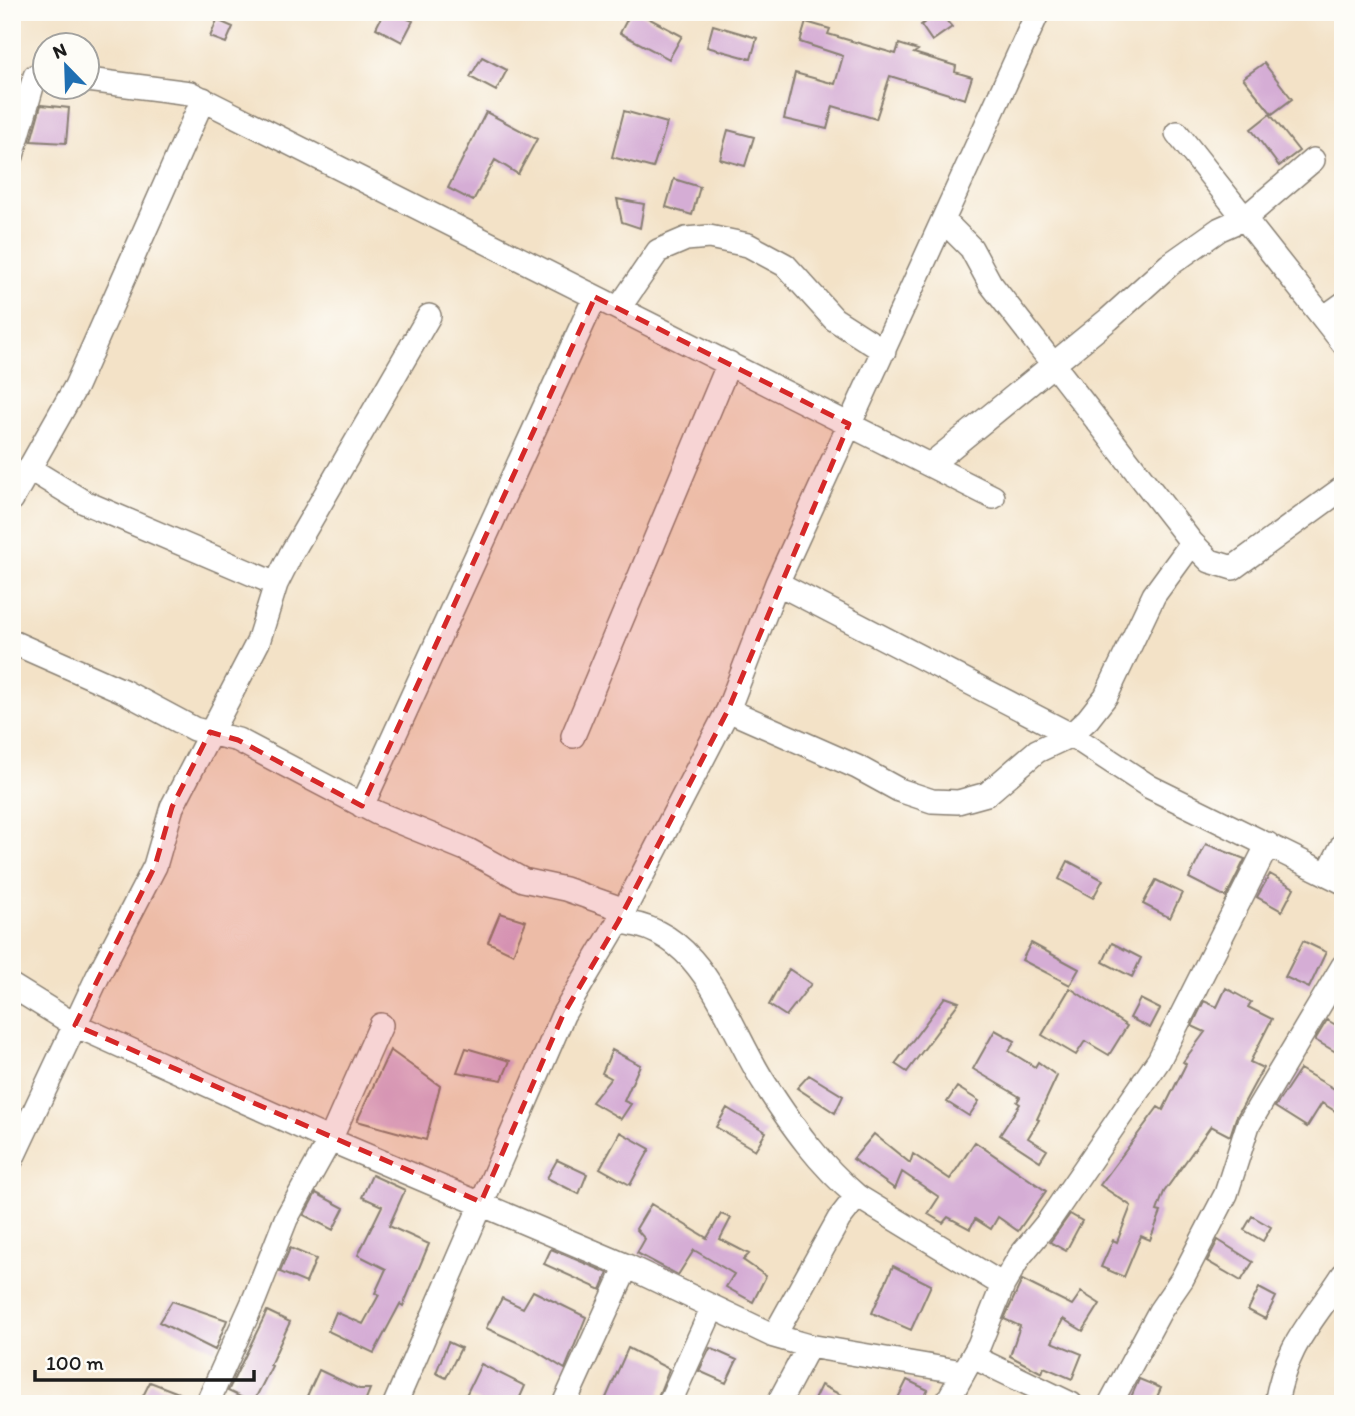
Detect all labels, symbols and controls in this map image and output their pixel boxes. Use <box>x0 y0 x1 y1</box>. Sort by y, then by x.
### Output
north arrow <box>32 32 102 102</box>
text: N <box>49 38 70 64</box>
scale bar <box>35 1339 254 1383</box>
text: 100 m <box>46 1350 104 1375</box>

